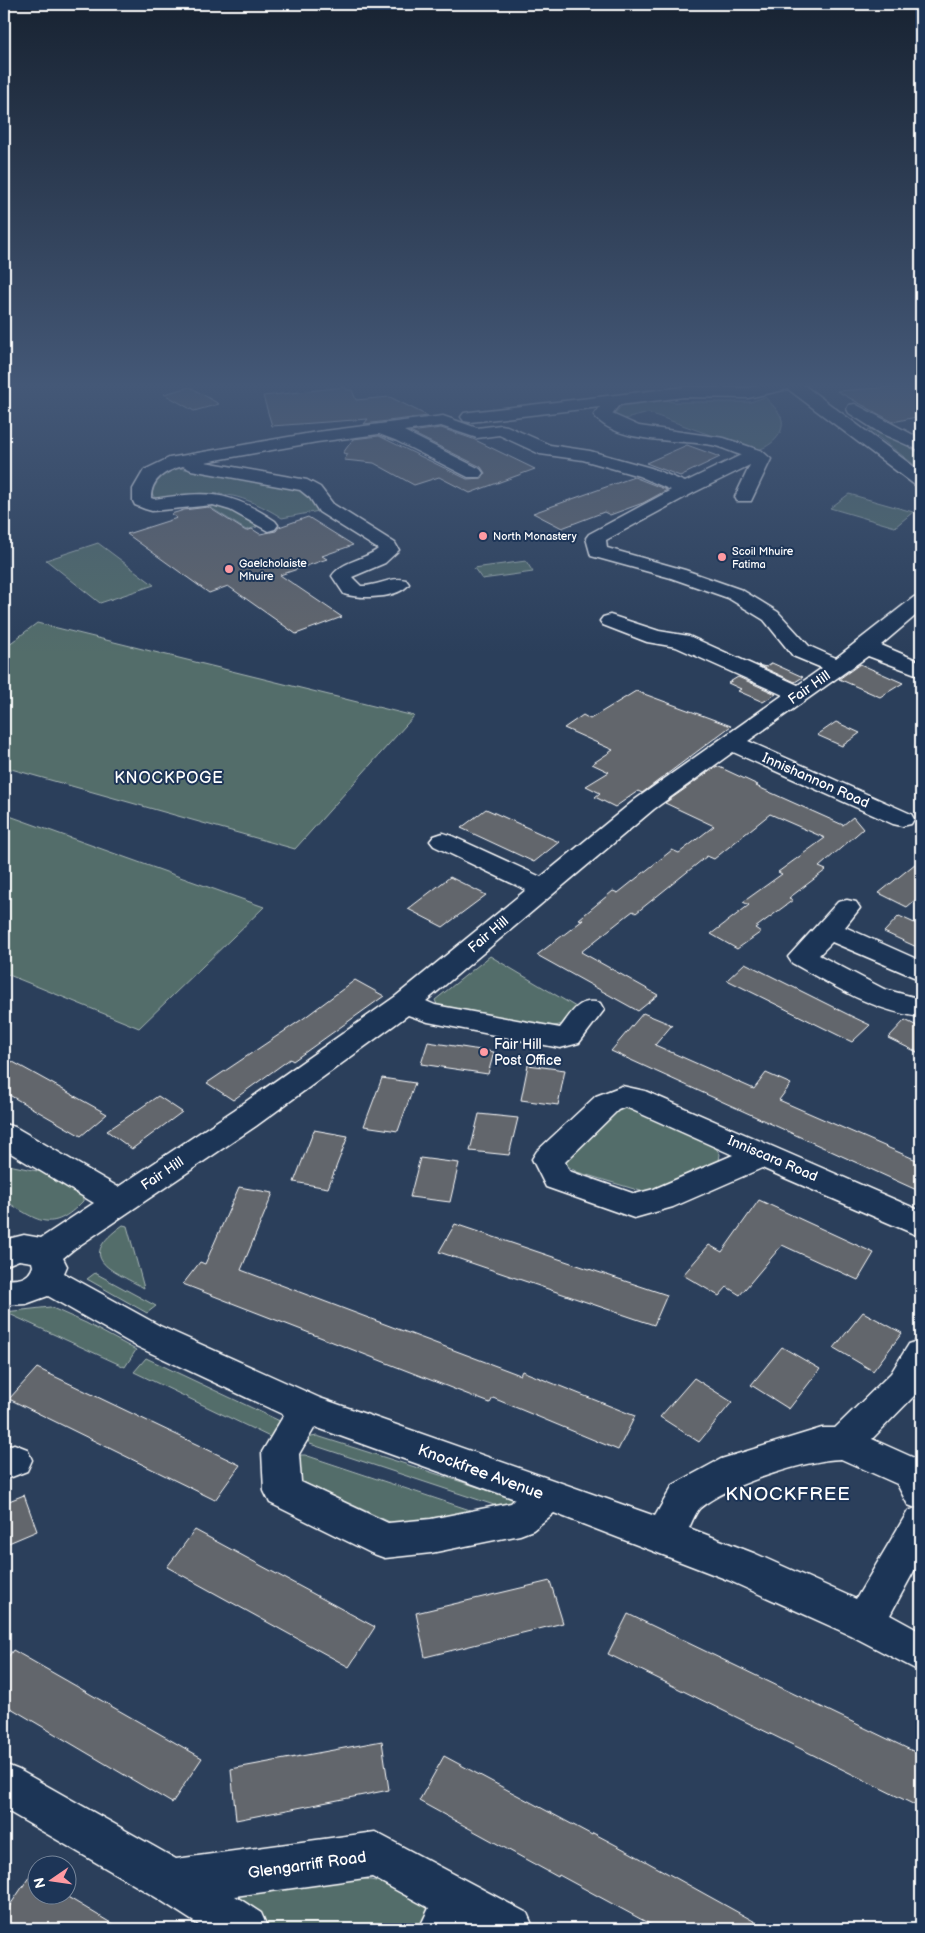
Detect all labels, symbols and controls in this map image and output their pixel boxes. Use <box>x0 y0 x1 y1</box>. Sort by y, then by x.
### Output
marker: North Monastery <box>477 530 489 542</box>
place label: North Monastery <box>493 530 577 543</box>
place label: Scoil Mhuire Fatima <box>732 545 794 571</box>
marker: Scoil Mhuire Fatima <box>716 551 728 563</box>
place label: Gaelcholaiste Mhuire <box>239 557 307 583</box>
marker: Gaelcholaiste Mhuire <box>223 563 235 575</box>
street label: Fair Hill <box>785 667 834 708</box>
street label: Innishannon Road <box>760 749 872 812</box>
district label: KNOCKPOGE <box>114 769 224 788</box>
street label: Fair Hill <box>465 913 512 956</box>
place label: Fair Hill Post Office <box>494 1036 562 1069</box>
marker: Fair Hill Post Office <box>478 1046 490 1058</box>
street label: Inniscara Road <box>725 1132 820 1185</box>
street label: Fair Hill <box>138 1153 187 1194</box>
street label: Knockfree Avenue <box>415 1441 546 1504</box>
district label: KNOCKFREE <box>725 1483 851 1506</box>
street label: Glengarriff Road <box>247 1848 368 1883</box>
north arrow <box>28 1856 78 1906</box>
text: N <box>30 1876 49 1890</box>

